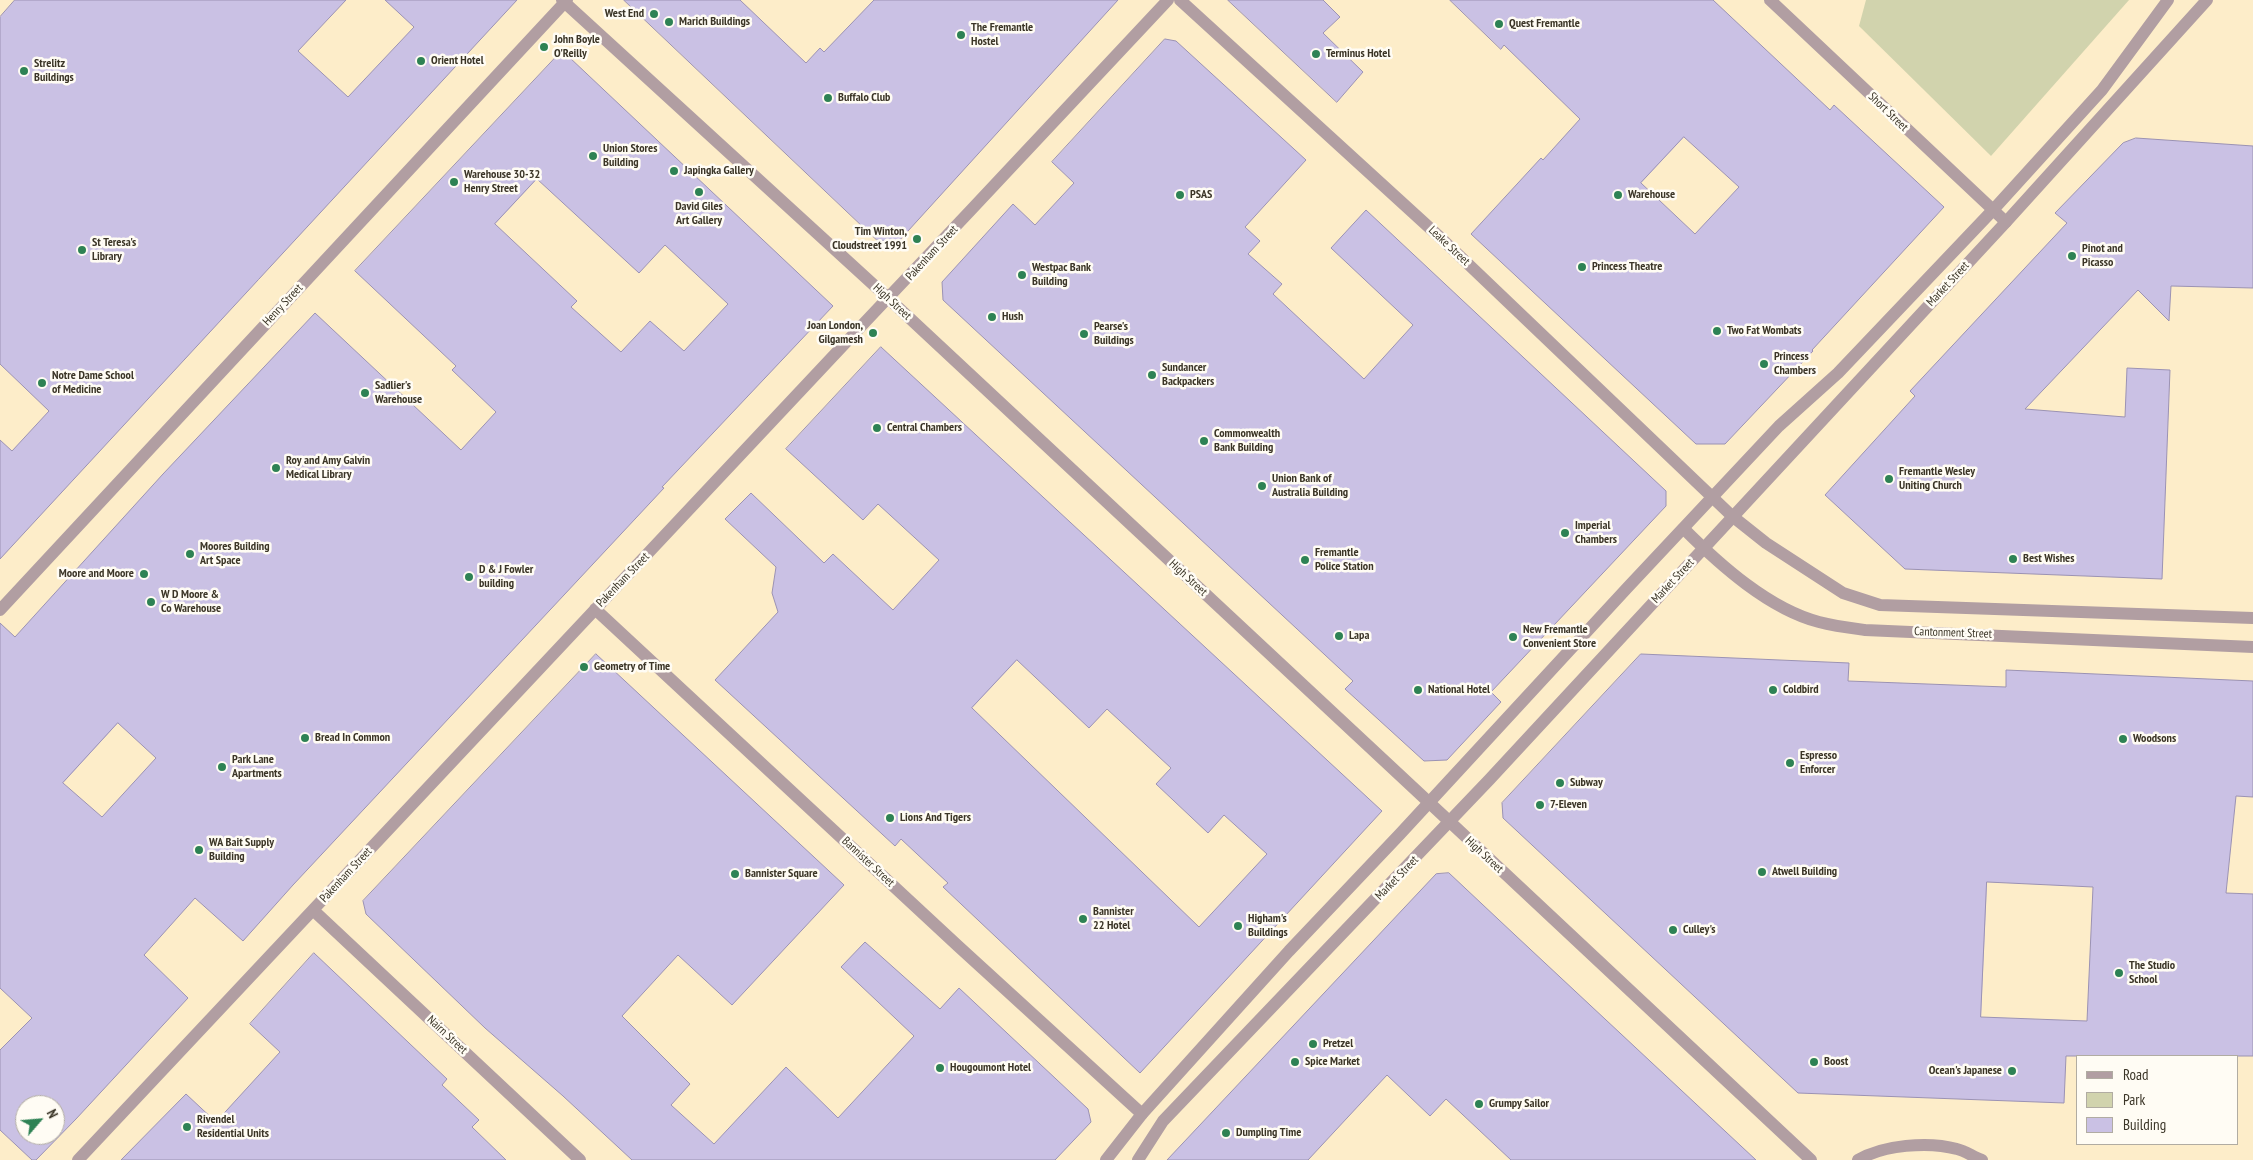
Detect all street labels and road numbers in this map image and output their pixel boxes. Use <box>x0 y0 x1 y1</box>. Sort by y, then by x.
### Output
street label: Short Street <box>1865 90 1911 134</box>
street label: Pakenham Street <box>903 223 961 283</box>
street label: Leake Street <box>1425 223 1473 269</box>
street label: Market Street <box>1924 259 1972 309</box>
street label: Henry Street <box>260 281 306 329</box>
street label: High Street <box>870 281 914 323</box>
street label: Pakenham Street <box>594 550 652 610</box>
street label: Market Street <box>1649 556 1697 606</box>
street label: High Street <box>1166 557 1210 599</box>
street label: Cantonment Street <box>1914 624 1992 642</box>
street label: Bannister Street <box>839 834 897 890</box>
street label: High Street <box>1462 834 1506 876</box>
street label: Pakenham Street <box>317 845 375 905</box>
street label: Market Street <box>1372 853 1422 903</box>
street label: Nairn Street <box>424 1013 470 1057</box>

